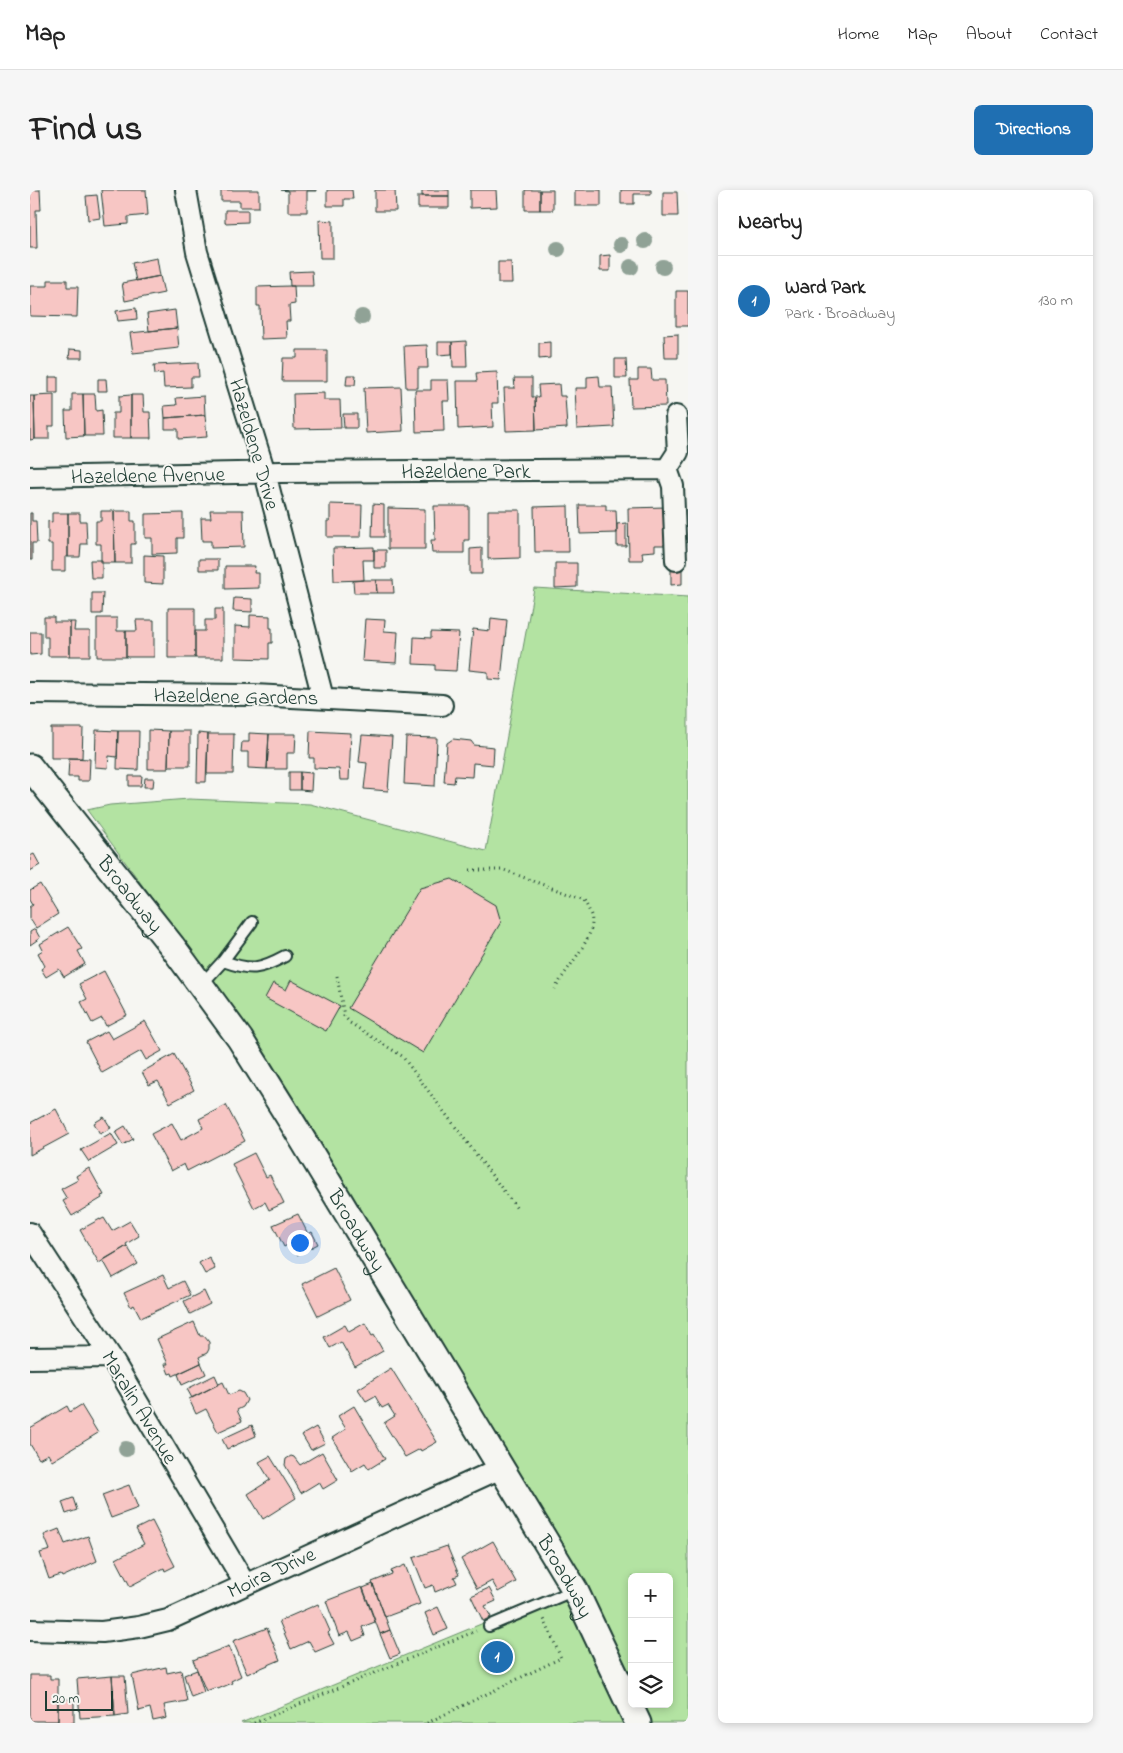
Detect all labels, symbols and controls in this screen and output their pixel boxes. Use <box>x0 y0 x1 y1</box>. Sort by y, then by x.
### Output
text: Map <box>25 17 66 52</box>
text: Home <box>838 22 879 48</box>
text: Map <box>907 22 938 48</box>
text: About <box>966 22 1012 48</box>
text: Contact <box>1040 22 1098 48</box>
text: Find us <box>30 105 142 156</box>
button: Directions <box>974 105 1093 155</box>
text: Nearby <box>738 208 802 238</box>
text: Ward Park <box>785 275 866 302</box>
text: 1 <box>751 289 757 313</box>
text: 130 m <box>1038 289 1073 313</box>
text: Park · Broadway <box>785 302 895 326</box>
street label: Hazeldene Drive <box>220 375 286 514</box>
street label: Hazeldene Park <box>401 458 532 488</box>
street label: Hazeldene Avenue <box>71 461 226 493</box>
street label: Hazeldene Gardens <box>153 682 319 714</box>
street label: Broadway <box>88 849 169 942</box>
street label: Broadway <box>319 1183 392 1279</box>
your location <box>287 1230 313 1256</box>
street label: Maralin Avenue <box>93 1346 184 1471</box>
street label: Broadway <box>528 1529 599 1625</box>
street label: Moira Drive <box>223 1540 321 1607</box>
map controls <box>628 1573 673 1708</box>
button: + <box>628 1573 673 1618</box>
button: − <box>628 1618 673 1663</box>
pin: 1 <box>481 1638 513 1676</box>
button: layers <box>628 1663 673 1708</box>
scale bar <box>45 1688 112 1711</box>
text: 20 m <box>52 1689 79 1710</box>

